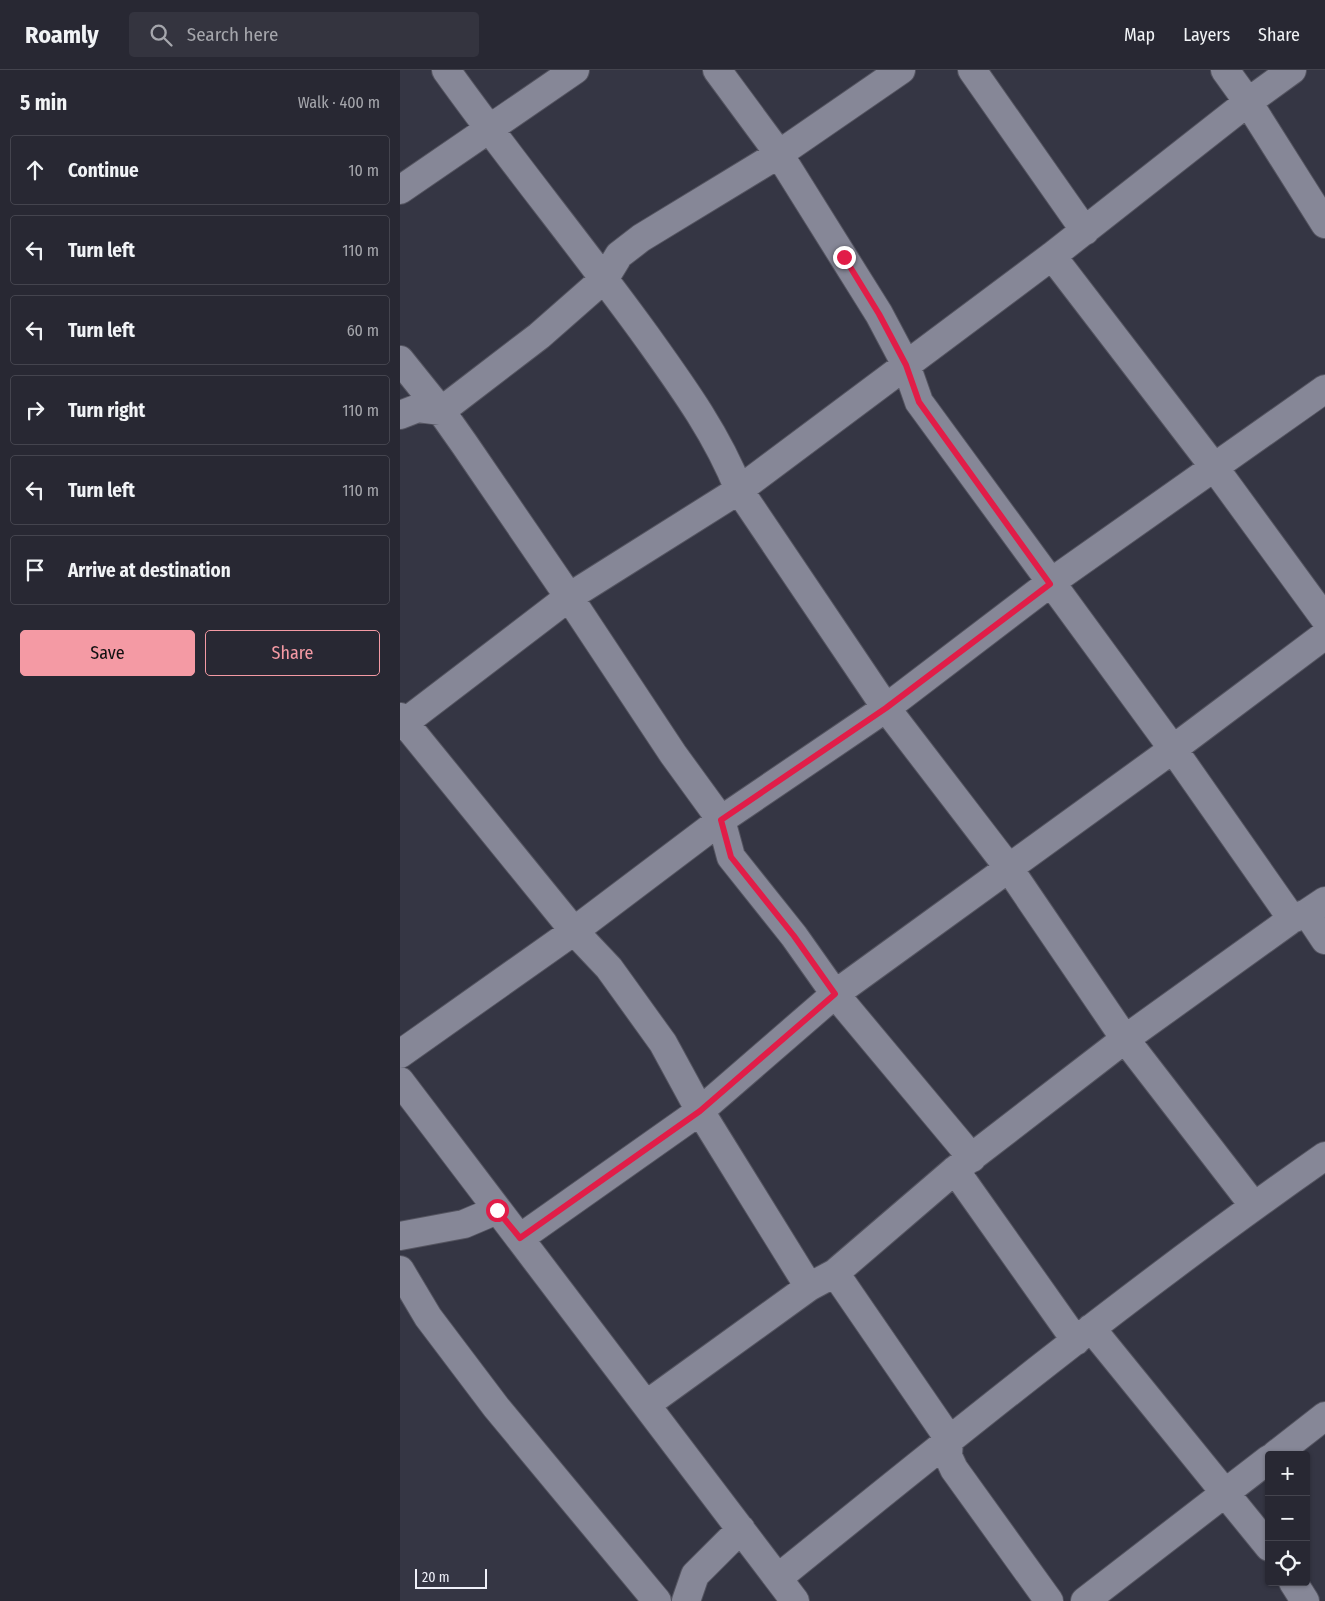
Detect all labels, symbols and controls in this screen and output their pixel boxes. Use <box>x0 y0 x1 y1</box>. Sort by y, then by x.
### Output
search box <box>129 12 479 57</box>
text: Roamly <box>25 21 99 49</box>
icon: search <box>147 21 175 49</box>
text: Search here <box>187 23 278 46</box>
text: Map <box>1124 24 1155 46</box>
text: Layers <box>1183 24 1230 46</box>
text: Share <box>1258 24 1300 46</box>
text: 5 min <box>20 90 67 116</box>
text: Walk · 400 m <box>298 93 380 112</box>
icon: ahead <box>21 156 49 184</box>
text: Continue <box>68 159 139 182</box>
text: 10 m <box>348 161 379 180</box>
icon: left <box>21 236 49 264</box>
text: Turn left <box>68 239 135 262</box>
text: 110 m <box>342 241 379 260</box>
route end <box>833 246 856 269</box>
icon: left <box>21 316 49 344</box>
text: Turn left <box>68 319 135 342</box>
text: 60 m <box>347 321 379 340</box>
icon: right <box>21 396 49 424</box>
text: Turn right <box>68 399 145 422</box>
text: 110 m <box>342 401 379 420</box>
icon: left <box>21 476 49 504</box>
text: Turn left <box>68 479 135 502</box>
text: 110 m <box>342 481 379 500</box>
icon: arrive <box>21 556 49 584</box>
text: Arrive at destination <box>68 559 231 582</box>
button: Save <box>20 630 195 676</box>
button: Share <box>205 630 380 676</box>
route start <box>486 1199 509 1222</box>
map controls <box>1265 1451 1310 1586</box>
button: + <box>1265 1451 1310 1496</box>
button: − <box>1265 1496 1310 1541</box>
button: locate <box>1265 1541 1310 1586</box>
scale bar <box>415 1566 488 1589</box>
text: 20 m <box>422 1569 450 1586</box>

